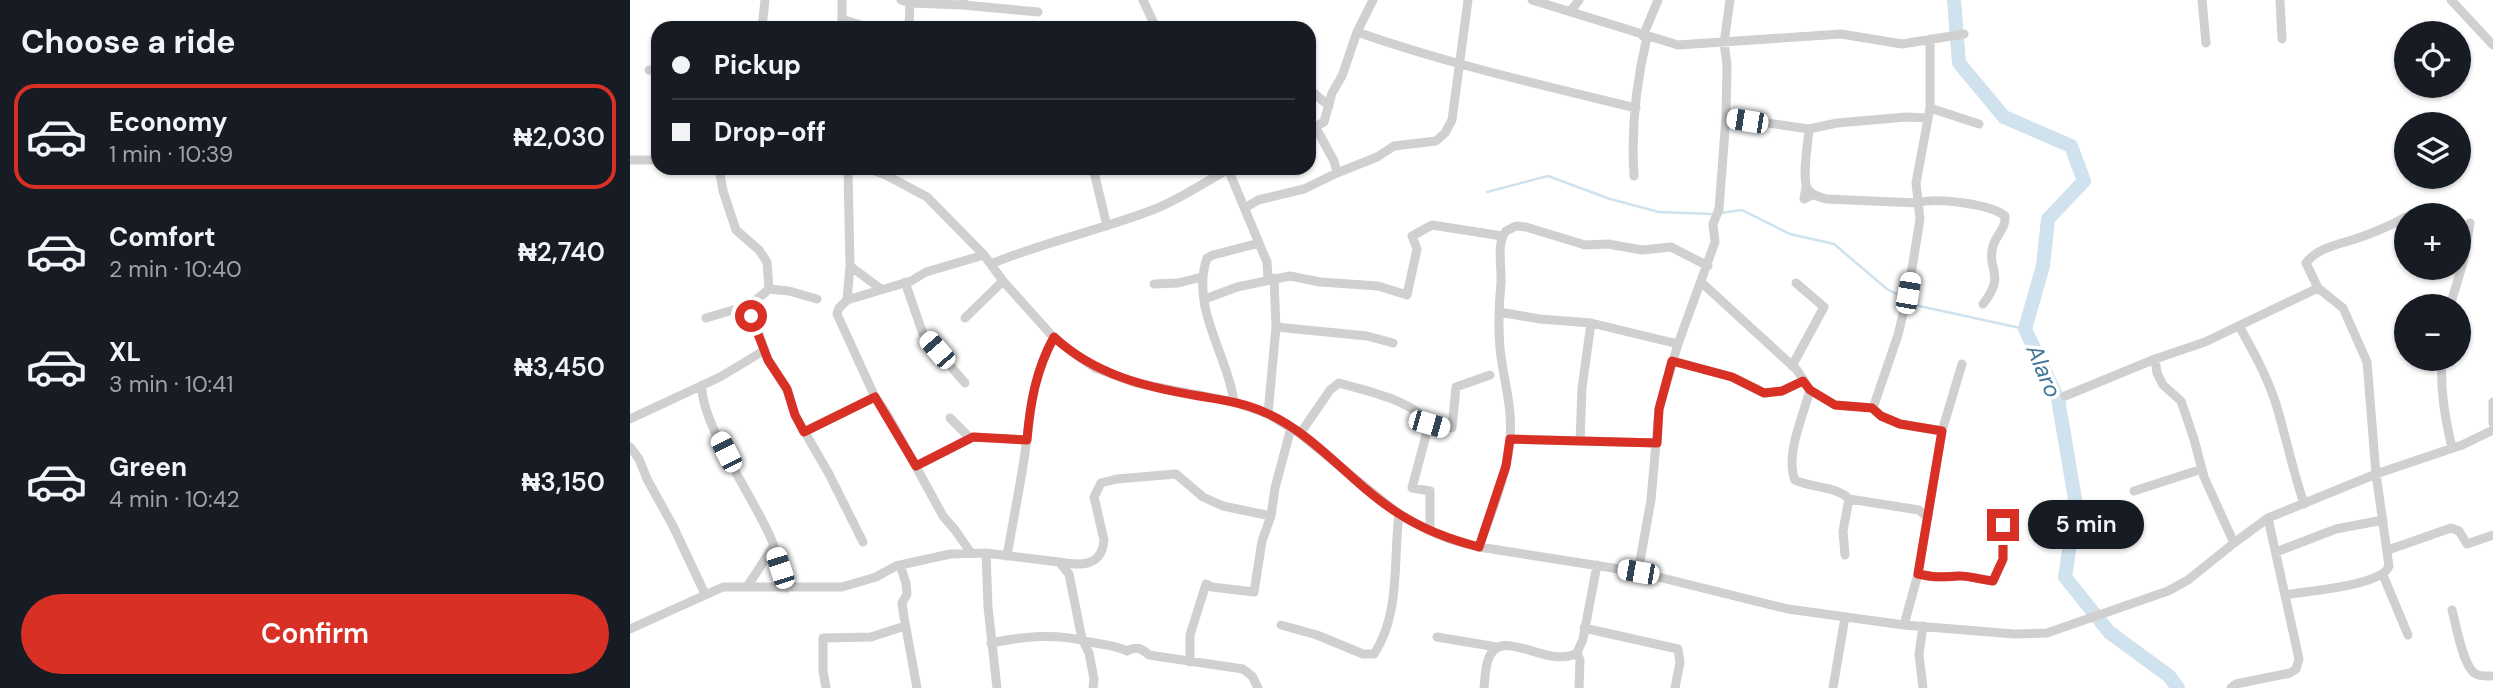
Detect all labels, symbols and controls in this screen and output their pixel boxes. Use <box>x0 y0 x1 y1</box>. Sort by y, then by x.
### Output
text: Choose a ride <box>21 21 236 63</box>
map controls <box>2394 21 2471 371</box>
button: locate <box>2394 21 2471 98</box>
text: Pickup <box>714 48 801 82</box>
icon: car <box>25 105 88 168</box>
text: Economy <box>109 105 227 139</box>
car <box>1725 107 1770 135</box>
button: layers <box>2394 112 2471 189</box>
text: Drop-off <box>714 115 826 149</box>
text: ₦2,030 <box>513 120 605 154</box>
text: 1 min · 10:39 <box>109 139 233 169</box>
button: + <box>2394 203 2471 280</box>
icon: car <box>25 220 88 283</box>
text: Comfort <box>109 220 215 254</box>
text: ₦2,740 <box>518 235 605 269</box>
text: 2 min · 10:40 <box>109 254 242 284</box>
car <box>1895 270 1922 316</box>
button: − <box>2394 294 2471 371</box>
route start <box>735 300 767 332</box>
car <box>916 327 959 373</box>
icon: car <box>25 335 88 398</box>
text: XL <box>109 335 141 369</box>
water label: Alaro <box>2019 339 2069 402</box>
text: ₦3,450 <box>514 350 605 384</box>
text: 3 min · 10:41 <box>109 369 233 399</box>
car <box>1406 408 1453 440</box>
car <box>708 429 745 475</box>
icon: car <box>25 450 88 513</box>
text: Green <box>109 450 187 484</box>
text: ₦3,150 <box>521 465 605 499</box>
text: 4 min · 10:42 <box>109 484 240 514</box>
callout: 5 min <box>2028 500 2143 550</box>
route end <box>1987 509 2019 541</box>
text: 5 min <box>2055 509 2117 539</box>
car <box>764 545 797 591</box>
car <box>1616 558 1661 586</box>
button: Confirm <box>21 594 609 674</box>

